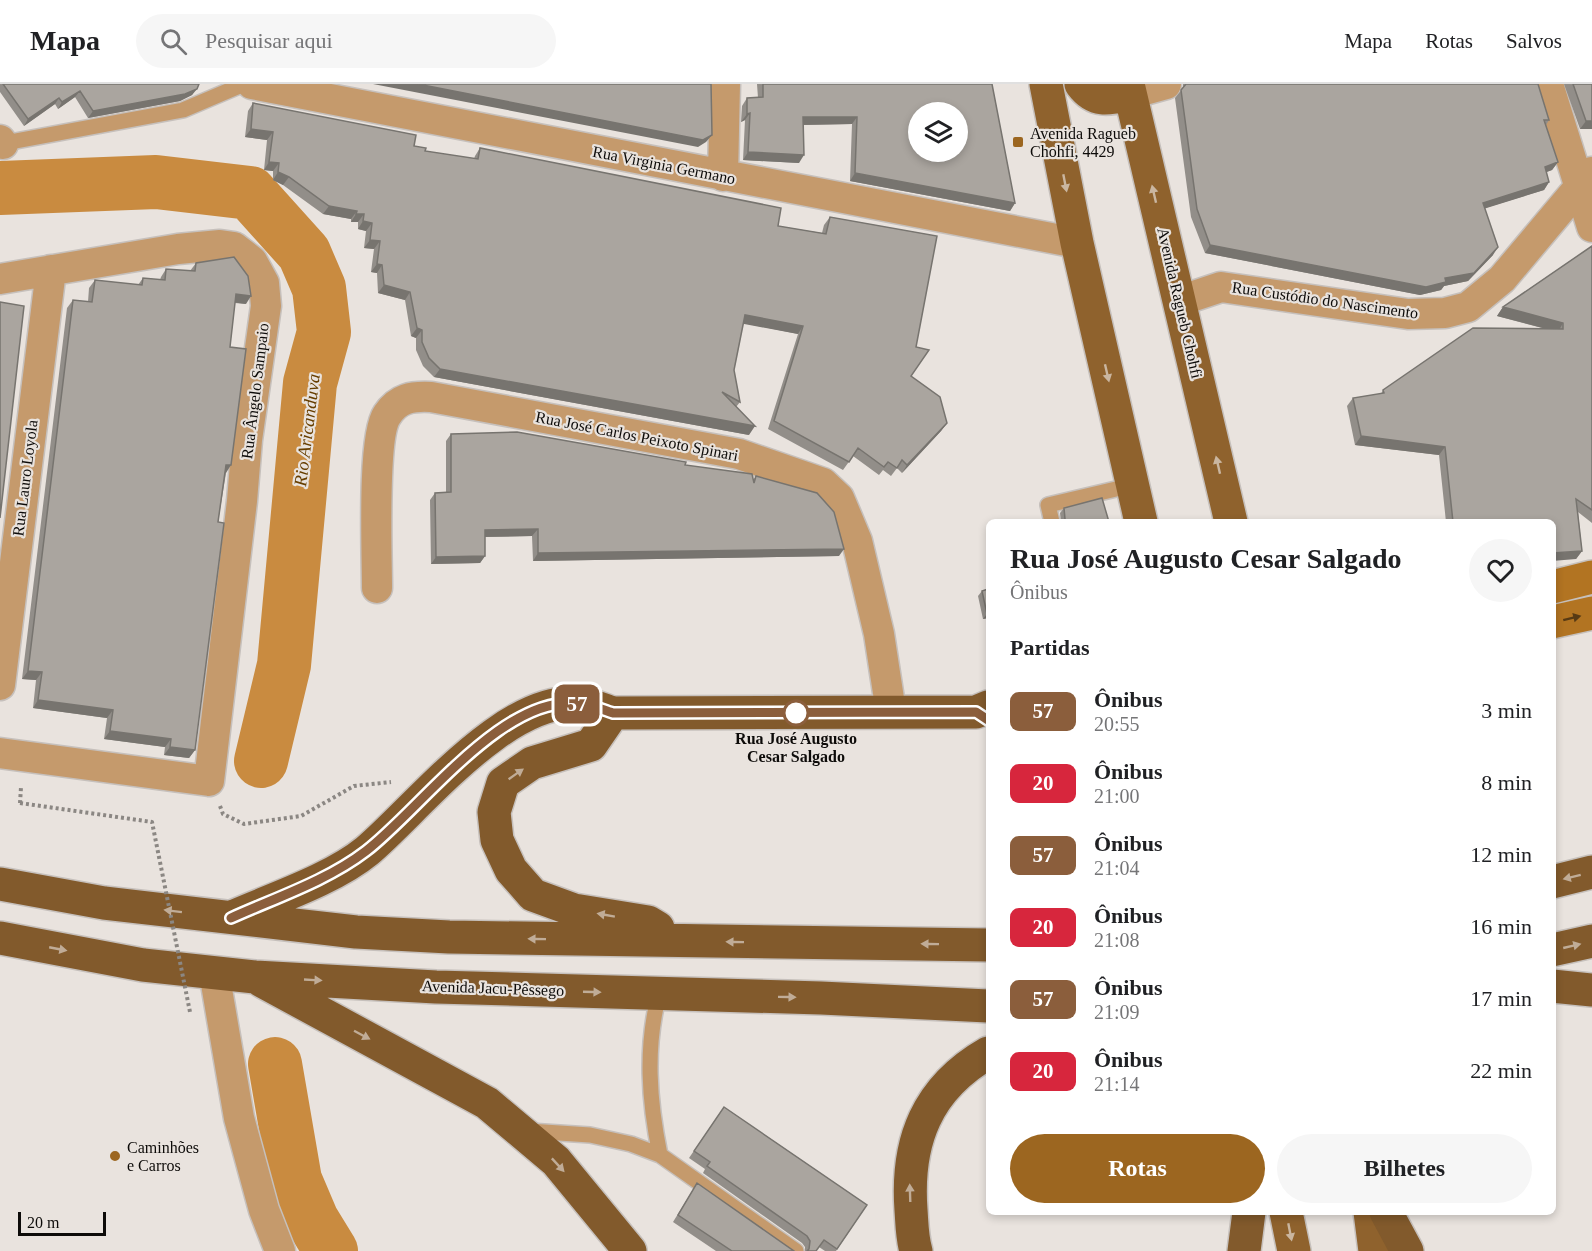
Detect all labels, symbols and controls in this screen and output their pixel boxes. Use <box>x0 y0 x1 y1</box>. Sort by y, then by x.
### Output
search box <box>136 14 556 68</box>
text: Mapa <box>30 25 100 56</box>
icon: search <box>157 25 190 58</box>
text: Pesquisar aqui <box>205 28 333 53</box>
text: Mapa <box>1344 29 1392 53</box>
text: Rotas <box>1425 29 1473 53</box>
text: Salvos <box>1506 29 1562 53</box>
map controls <box>908 102 968 162</box>
button: layers <box>908 102 968 162</box>
place label: Avenida Ragueb Chohfi, 4429 <box>1030 125 1136 160</box>
marker: Avenida Ragueb Chohfi, 4429 <box>1011 135 1025 149</box>
street label: Rua Virginia Germano <box>591 143 737 188</box>
one-way arrow <box>1061 173 1070 192</box>
one-way arrow <box>1148 184 1158 203</box>
street label: Avenida Ragueb Chohfi <box>1153 226 1206 381</box>
street label: Rua Custódio do Nascimento <box>1231 279 1419 321</box>
street label: Rua Ângelo Sampaio <box>237 322 273 460</box>
one-way arrow <box>1103 364 1112 383</box>
water label: Rio Aricanduva <box>290 373 324 488</box>
street label: Rua José Carlos Peixoto Spinari <box>534 408 740 465</box>
street label: Rua Lauro Loyola <box>9 419 42 537</box>
one-way arrow <box>1212 456 1222 474</box>
button: heart <box>1469 539 1532 602</box>
text: Rua José Augusto Cesar Salgado <box>1010 543 1402 574</box>
text: Ônibus <box>1010 581 1068 603</box>
one-way arrow <box>1563 612 1581 622</box>
text: Partidas <box>1010 635 1089 660</box>
line badge: 57 <box>550 684 604 724</box>
text: Ônibus <box>1094 687 1163 712</box>
text: 57 <box>567 692 588 716</box>
text: 3 min <box>1481 698 1532 723</box>
text: 57 <box>1033 699 1054 723</box>
marker: Rua José Augusto Cesar Salgado <box>783 700 809 726</box>
text: 20:55 <box>1094 713 1140 735</box>
place label: Rua José Augusto Cesar Salgado <box>735 730 857 766</box>
text: Ônibus <box>1094 759 1163 784</box>
one-way arrow <box>507 768 523 780</box>
text: 8 min <box>1481 770 1532 795</box>
text: 20 <box>1033 771 1054 795</box>
text: 21:00 <box>1094 785 1140 807</box>
text: Ônibus <box>1094 831 1163 856</box>
text: 12 min <box>1470 842 1532 867</box>
text: 57 <box>1033 843 1054 867</box>
text: 21:04 <box>1094 857 1140 879</box>
one-way arrow <box>1563 872 1581 882</box>
text: Ônibus <box>1094 903 1163 928</box>
one-way arrow <box>163 906 182 916</box>
one-way arrow <box>596 910 615 919</box>
text: 16 min <box>1470 914 1532 939</box>
text: 20 <box>1033 915 1054 939</box>
text: 21:08 <box>1094 929 1140 951</box>
one-way arrow <box>527 934 546 943</box>
one-way arrow <box>726 937 745 947</box>
one-way arrow <box>921 939 940 949</box>
one-way arrow <box>1563 941 1582 950</box>
one-way arrow <box>48 945 67 954</box>
one-way arrow <box>304 975 323 985</box>
text: Ônibus <box>1094 975 1163 1000</box>
street label: Avenida Jacu-Pêssego <box>422 977 564 1000</box>
text: 17 min <box>1470 986 1532 1011</box>
text: 57 <box>1033 987 1054 1011</box>
one-way arrow <box>583 988 602 997</box>
one-way arrow <box>778 992 797 1002</box>
text: 21:09 <box>1094 1001 1140 1023</box>
one-way arrow <box>353 1030 370 1040</box>
text: Ônibus <box>1094 1047 1163 1072</box>
text: 22 min <box>1470 1058 1532 1083</box>
text: 20 <box>1033 1059 1054 1083</box>
text: 21:14 <box>1094 1073 1140 1095</box>
button: Rotas <box>1010 1134 1265 1203</box>
button: Bilhetes <box>1277 1134 1532 1203</box>
place label: Caminhões e Carros <box>127 1139 199 1174</box>
marker: Caminhões e Carros <box>108 1149 122 1163</box>
one-way arrow <box>551 1157 565 1172</box>
one-way arrow <box>905 1184 915 1203</box>
scale bar <box>18 1209 106 1236</box>
text: 20 m <box>27 1214 59 1231</box>
one-way arrow <box>1286 1222 1295 1241</box>

